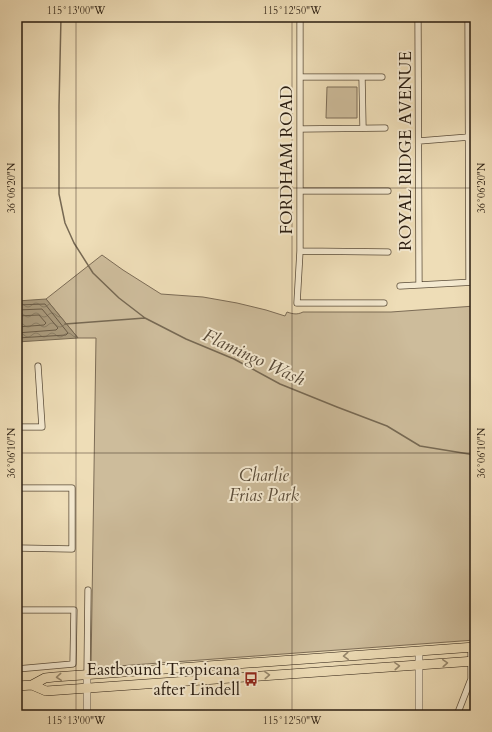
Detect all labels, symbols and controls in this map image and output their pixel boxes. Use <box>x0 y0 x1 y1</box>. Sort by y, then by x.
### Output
text: 115°13'00"W <box>47 4 106 18</box>
text: 115°12'50"W <box>263 4 322 18</box>
street label: ROYAL RIDGE AVENUE <box>394 51 417 251</box>
street label: FORDHAM ROAD <box>275 85 298 235</box>
text: 36°06'20"N <box>5 162 19 213</box>
text: 36°06'20"N <box>475 162 489 213</box>
water label: Flamingo Wash <box>199 323 309 392</box>
text: 36°06'10"N <box>5 427 19 478</box>
text: 36°06'10"N <box>475 427 489 478</box>
park label: Charlie Frias Park <box>229 464 300 507</box>
one-way arrow <box>343 652 349 661</box>
place label: Eastbound Tropicana after Lindell <box>86 658 241 701</box>
one-way arrow <box>442 658 448 667</box>
one-way arrow <box>394 662 400 671</box>
bus stop icon: Eastbound Tropicana after Lindell <box>243 671 259 687</box>
one-way arrow <box>264 671 270 680</box>
one-way arrow <box>56 673 62 682</box>
text: 115°13'00"W <box>47 714 106 728</box>
text: 115°12'50"W <box>263 714 322 728</box>

